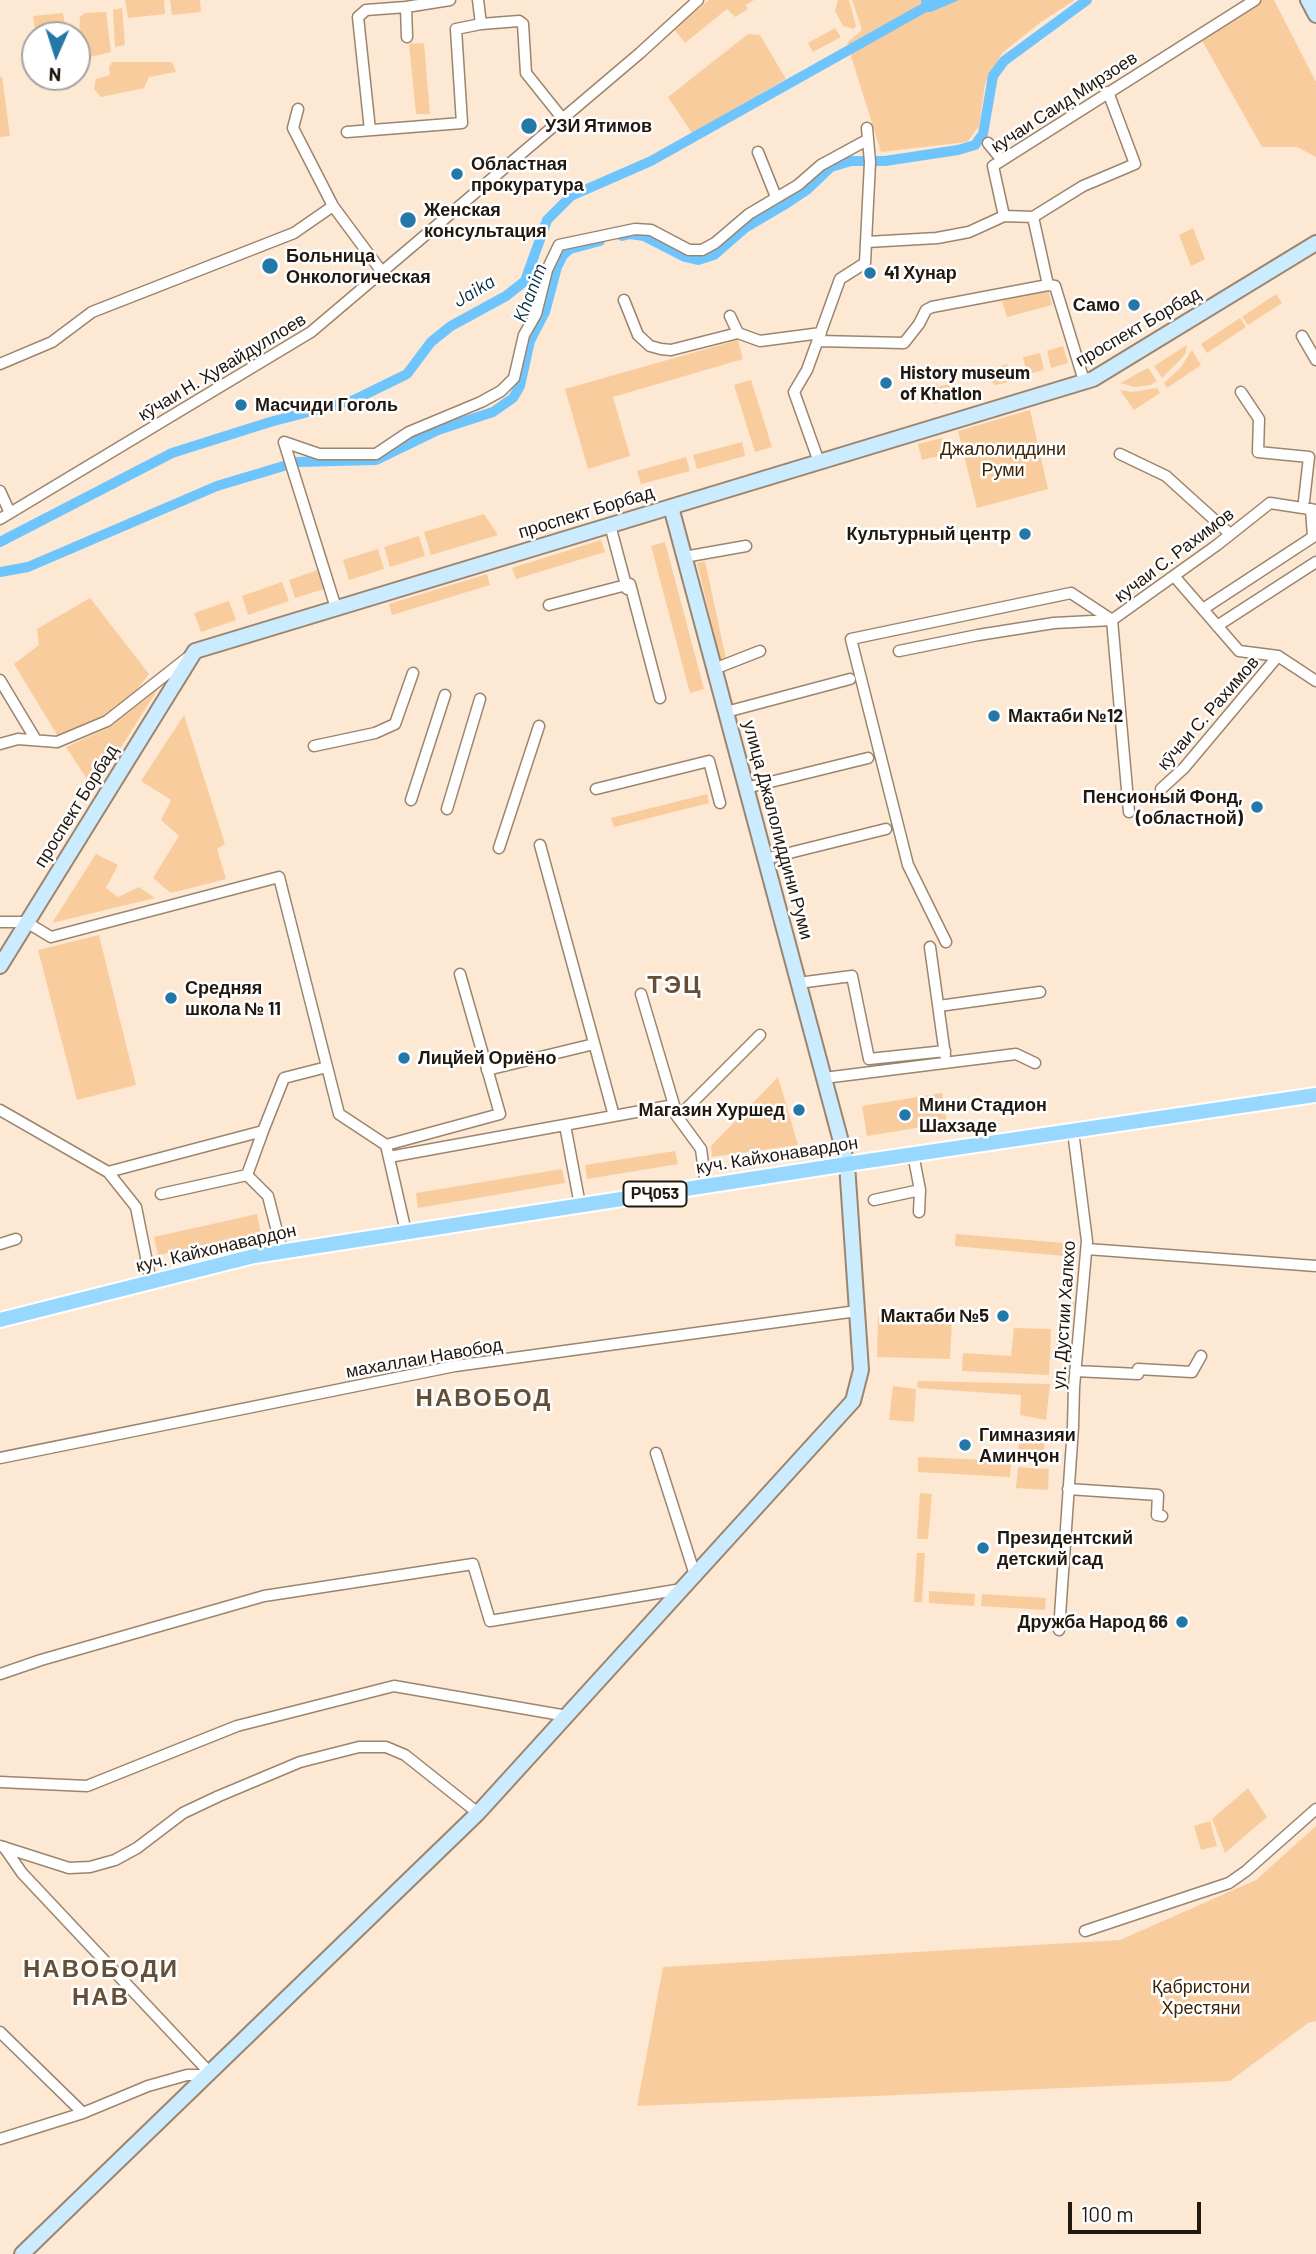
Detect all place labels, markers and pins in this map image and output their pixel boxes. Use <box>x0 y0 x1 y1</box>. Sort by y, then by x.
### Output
place label: УЗИ Ятимов <box>545 115 652 137</box>
marker: УЗИ Ятимов <box>519 116 539 136</box>
place label: Областная прокуратура <box>471 153 584 196</box>
marker: Областная прокуратура <box>449 166 465 182</box>
place label: Женская консультация <box>424 199 547 242</box>
marker: Женская консультация <box>398 210 418 230</box>
place label: Больница Онкологическая <box>286 245 431 288</box>
marker: Больница Онкологическая <box>260 256 280 276</box>
place label: 41 Хунар <box>884 262 957 284</box>
marker: 41 Хунар <box>862 265 878 281</box>
place label: Само <box>1073 294 1120 316</box>
marker: Само <box>1126 297 1142 313</box>
place label: History museum of Khatlon <box>900 362 1030 404</box>
marker: History museum of Khatlon <box>878 375 894 391</box>
place label: Масчиди Гоголь <box>255 394 398 416</box>
marker: Масчиди Гоголь <box>233 397 249 413</box>
place label: Культурный центр <box>847 523 1011 545</box>
marker: Культурный центр <box>1017 526 1033 542</box>
place label: Мактаби №12 <box>1008 705 1123 727</box>
marker: Мактаби №12 <box>986 708 1002 724</box>
place label: Пенсионый Фонд, (областной) <box>1083 786 1243 828</box>
marker: Пенсионый Фонд, (областной) <box>1249 799 1265 815</box>
place label: Средняя школа № 11 <box>185 977 281 1020</box>
marker: Средняя школа № 11 <box>163 990 179 1006</box>
place label: Лицйей Ориёно <box>418 1047 556 1069</box>
marker: Лицйей Ориёно <box>396 1050 412 1066</box>
place label: Мини Стадион Шахзаде <box>919 1094 1047 1136</box>
place label: Магазин Хуршед <box>639 1099 785 1121</box>
marker: Магазин Хуршед <box>791 1102 807 1118</box>
marker: Мини Стадион Шахзаде <box>897 1107 913 1123</box>
place label: Мактаби №5 <box>880 1305 989 1327</box>
marker: Мактаби №5 <box>995 1308 1011 1324</box>
place label: Гимназияи Аминҷон <box>979 1424 1076 1466</box>
marker: Гимназияи Аминҷон <box>957 1437 973 1453</box>
place label: Президентский детский сад <box>997 1527 1133 1570</box>
marker: Президентский детский сад <box>975 1540 991 1556</box>
place label: Дружба Народ 66 <box>1018 1611 1168 1633</box>
marker: Дружба Народ 66 <box>1174 1614 1190 1630</box>

